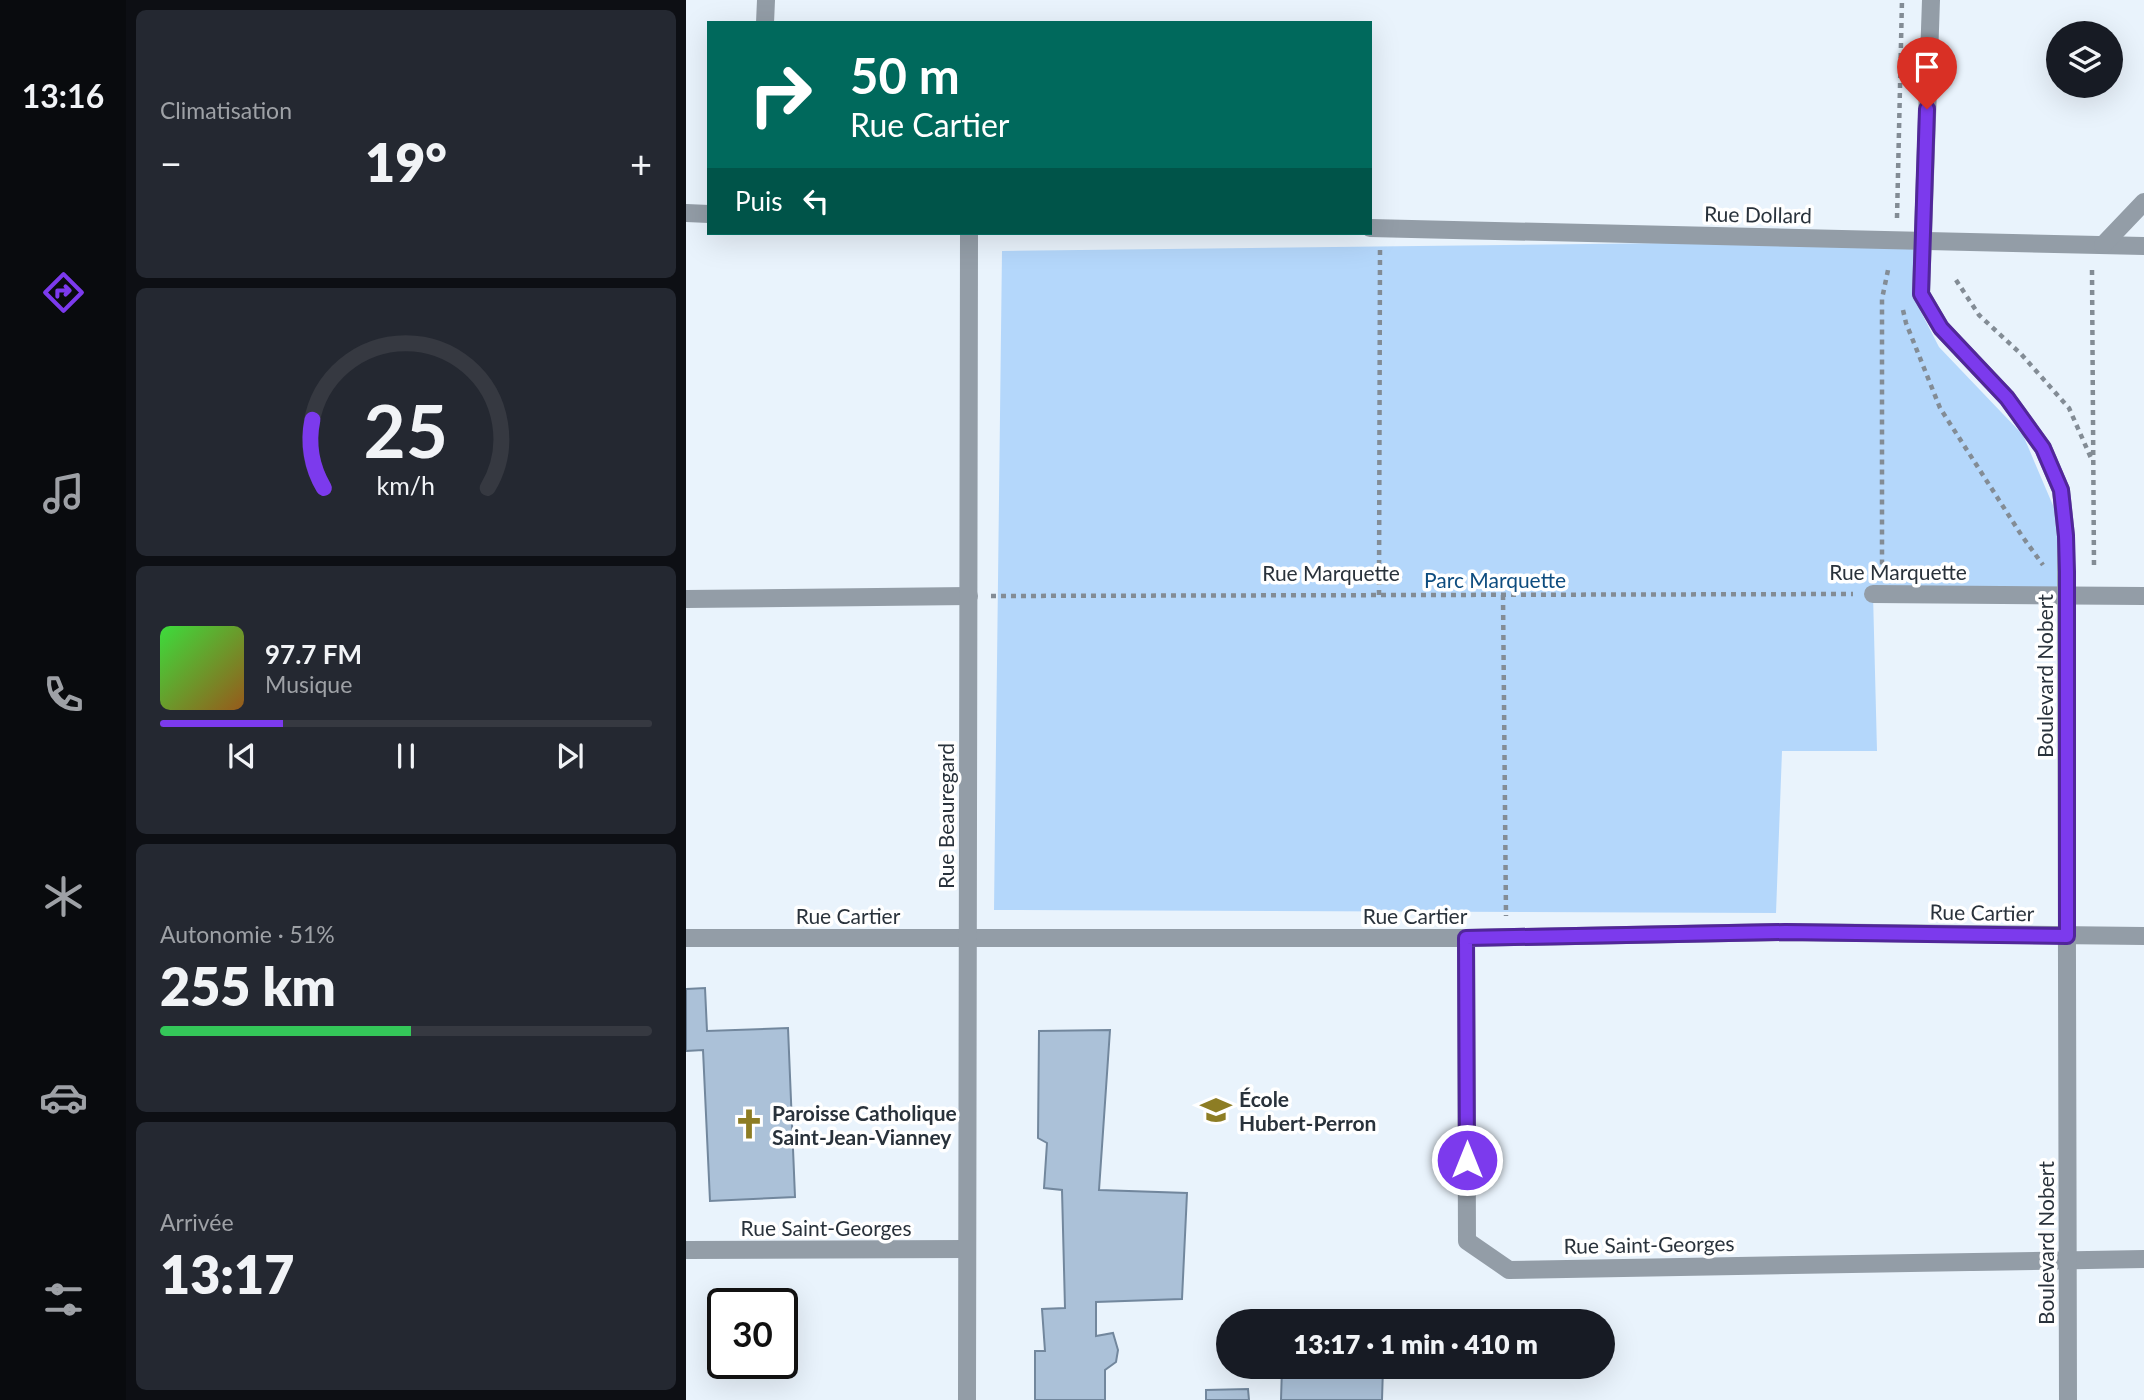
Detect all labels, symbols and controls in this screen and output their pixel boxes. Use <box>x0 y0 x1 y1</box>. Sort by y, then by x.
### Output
map controls <box>2046 21 2123 98</box>
button: layers <box>2046 21 2123 98</box>
pin <box>1897 37 1957 109</box>
text: 50 m <box>850 46 960 104</box>
icon: arrive <box>1908 48 1946 86</box>
icon: right <box>735 49 826 140</box>
text: 13:16 <box>22 76 104 115</box>
text: Climatisation <box>160 96 292 124</box>
text: Rue Cartier <box>850 105 1010 144</box>
text: 19° <box>365 131 447 193</box>
text: − <box>160 140 182 186</box>
text: + <box>630 140 652 186</box>
icon: left <box>797 182 835 220</box>
text: Puis <box>735 185 783 217</box>
street label: Rue Dollard <box>1704 201 1812 227</box>
icon: directions <box>39 268 88 317</box>
text: 25 <box>364 386 448 474</box>
icon: music <box>39 469 88 518</box>
text: km/h <box>377 470 435 500</box>
street label: Rue Marquette <box>1829 559 1967 584</box>
street label: Rue Marquette <box>1262 560 1400 585</box>
park label: Parc Marquette <box>1424 567 1566 592</box>
street label: Boulevard Nobert <box>2032 594 2057 758</box>
text: 97.7 FM <box>265 638 362 670</box>
icon: phone <box>39 670 88 719</box>
text: Musique <box>265 670 352 698</box>
icon: previous <box>223 737 261 775</box>
icon: pause <box>387 737 425 775</box>
icon: next <box>551 737 589 775</box>
street label: Rue Beauregard <box>933 743 958 889</box>
icon: climate <box>39 872 88 921</box>
street label: Rue Cartier <box>1929 899 2035 925</box>
street label: Rue Cartier <box>796 903 901 928</box>
street label: Rue Cartier <box>1363 903 1468 928</box>
text: Autonomie · 51% <box>160 920 335 948</box>
text: 255 km <box>160 955 336 1017</box>
icon: car <box>39 1073 88 1122</box>
place label: École Hubert-Perron <box>1239 1086 1376 1135</box>
school or university icon: École Hubert-Perron <box>1199 1093 1233 1127</box>
place label: Paroisse Catholique Saint-Jean-Vianney <box>772 1100 957 1149</box>
church icon: Paroisse Catholique Saint-Jean-Vianney <box>732 1107 766 1141</box>
position arrow <box>1430 1123 1504 1197</box>
street label: Boulevard Nobert <box>2033 1161 2058 1325</box>
text: Arrivée <box>160 1208 234 1236</box>
street label: Rue Saint-Georges <box>740 1215 912 1240</box>
street label: Rue Saint-Georges <box>1563 1230 1735 1258</box>
text: 13:17 <box>160 1243 294 1305</box>
icon: filters <box>39 1275 88 1324</box>
speed limit sign: 30 <box>707 1288 798 1379</box>
text: 13:17 · 1 min · 410 m <box>1293 1328 1538 1360</box>

